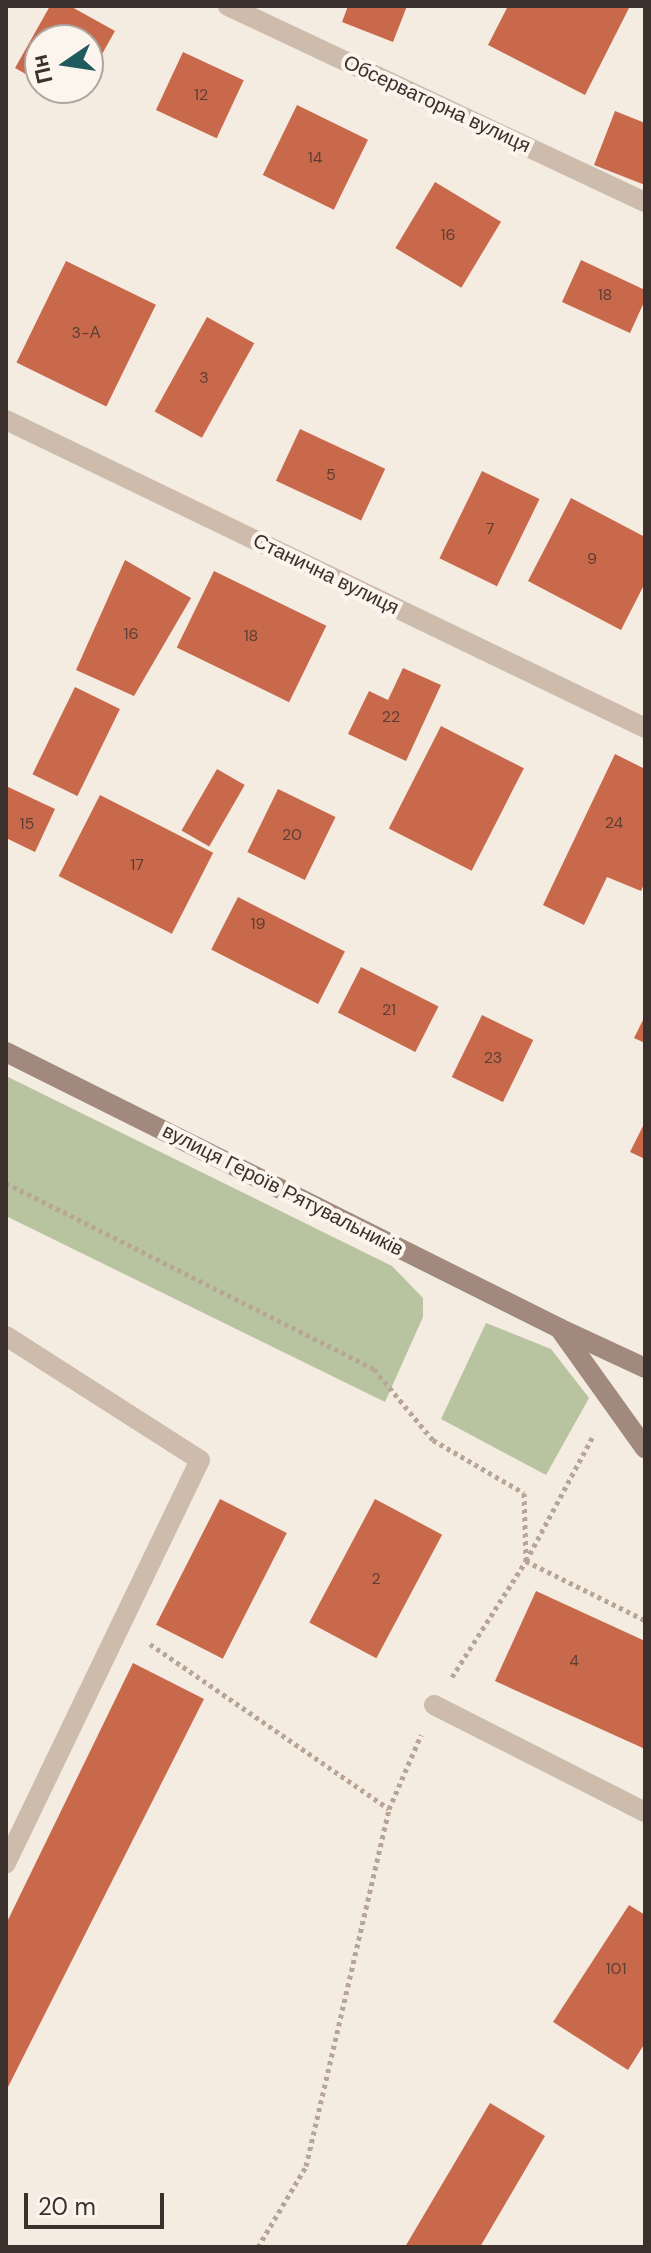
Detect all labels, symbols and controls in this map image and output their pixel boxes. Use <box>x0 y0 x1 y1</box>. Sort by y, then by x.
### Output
north arrow <box>24 24 104 104</box>
street label: Обсерваторна вулиця <box>340 50 534 158</box>
text: Пн <box>25 52 59 87</box>
house number: 12 <box>194 85 208 105</box>
house number: 14 <box>308 148 322 168</box>
house number: 16 <box>440 225 456 245</box>
house number: 18 <box>598 285 612 305</box>
house number: 3-А <box>72 323 100 343</box>
house number: 3 <box>199 368 209 388</box>
house number: 5 <box>326 465 336 485</box>
house number: 7 <box>486 519 494 539</box>
street label: Станична вулиця <box>249 528 403 620</box>
house number: 9 <box>587 549 597 569</box>
house number: 16 <box>123 624 139 644</box>
house number: 18 <box>244 626 258 646</box>
house number: 22 <box>382 707 400 727</box>
house number: 24 <box>605 813 623 833</box>
house number: 15 <box>20 814 34 834</box>
house number: 20 <box>282 825 302 845</box>
house number: 17 <box>130 855 144 875</box>
house number: 19 <box>250 914 266 934</box>
house number: 21 <box>382 1000 396 1020</box>
house number: 23 <box>484 1048 502 1068</box>
street label: вулиця Героїв Рятувальників <box>159 1119 407 1261</box>
house number: 2 <box>371 1569 381 1589</box>
house number: 4 <box>569 1651 579 1671</box>
house number: 101 <box>606 1959 626 1979</box>
scale bar <box>28 2177 168 2227</box>
text: 20 m <box>38 2191 96 2222</box>

